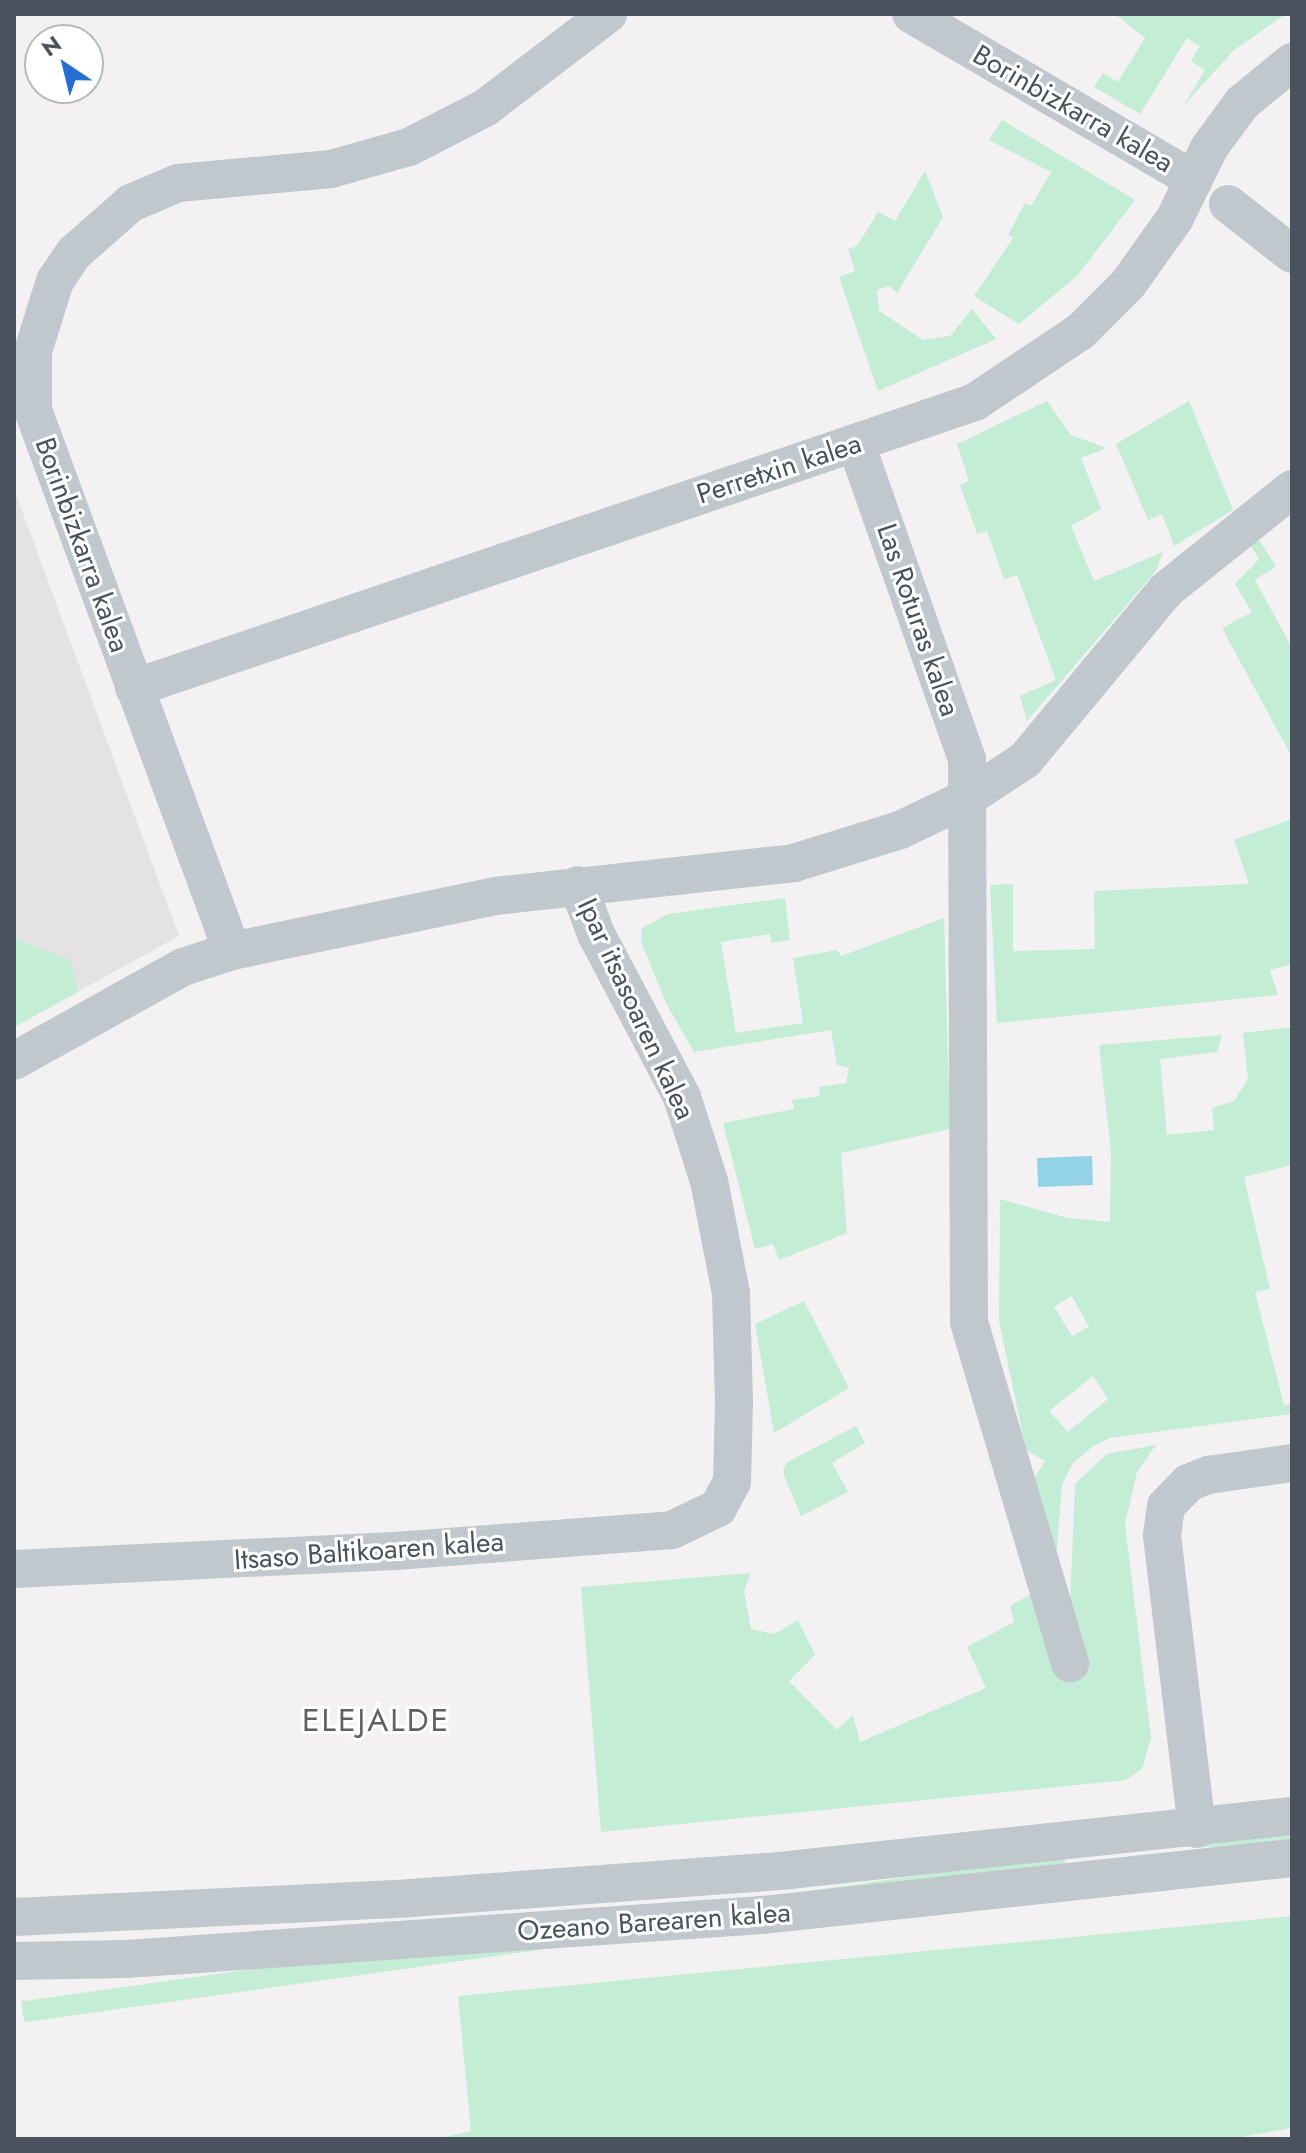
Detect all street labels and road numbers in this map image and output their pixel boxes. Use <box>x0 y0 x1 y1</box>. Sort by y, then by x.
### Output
street label: Borinbizkarra kalea <box>967 38 1179 180</box>
street label: Perretxin kalea <box>692 427 866 511</box>
street label: Borinbizkarra kalea <box>28 433 136 657</box>
street label: Las Roturas kalea <box>869 520 967 720</box>
street label: Ipar itsasoaren kalea <box>570 893 702 1125</box>
street label: Itsaso Baltikoaren kalea <box>233 1525 505 1577</box>
street label: Ozeano Barearen kalea <box>516 1896 792 1948</box>

